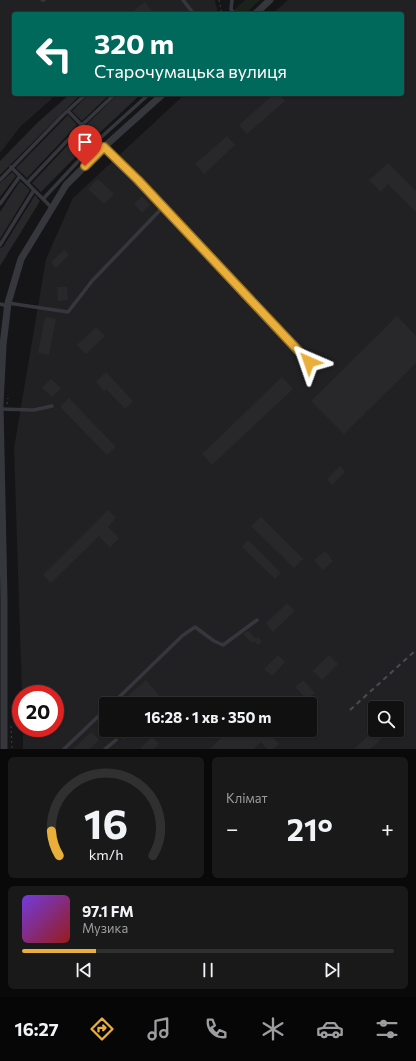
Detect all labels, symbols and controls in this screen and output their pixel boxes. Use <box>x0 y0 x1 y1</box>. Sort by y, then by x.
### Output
text: 320 m <box>94 26 174 60</box>
icon: left <box>28 28 80 80</box>
text: Старочумацька вулиця <box>94 60 287 82</box>
pin <box>68 125 102 166</box>
icon: arrive <box>74 131 96 153</box>
position arrow <box>288 341 330 383</box>
speed limit sign: 20 <box>12 685 64 737</box>
map controls <box>368 701 404 737</box>
button: search <box>368 701 404 737</box>
text: 16:28 · 1 хв · 350 m <box>145 708 271 726</box>
text: Клімат <box>226 790 268 806</box>
text: 16 <box>84 796 128 847</box>
text: 21° <box>287 810 333 847</box>
text: − <box>226 815 239 842</box>
text: + <box>381 815 394 842</box>
text: km/h <box>89 844 123 862</box>
text: 97.1 FM <box>82 902 134 920</box>
text: Музика <box>82 920 128 936</box>
icon: previous <box>73 959 95 981</box>
icon: pause <box>197 959 219 981</box>
icon: next <box>321 959 343 981</box>
icon: directions <box>88 1015 116 1043</box>
icon: music <box>145 1015 173 1043</box>
icon: phone <box>202 1015 230 1043</box>
icon: climate <box>259 1015 287 1043</box>
icon: car <box>316 1015 344 1043</box>
icon: filters <box>373 1015 401 1043</box>
text: 16:27 <box>15 1018 59 1040</box>

